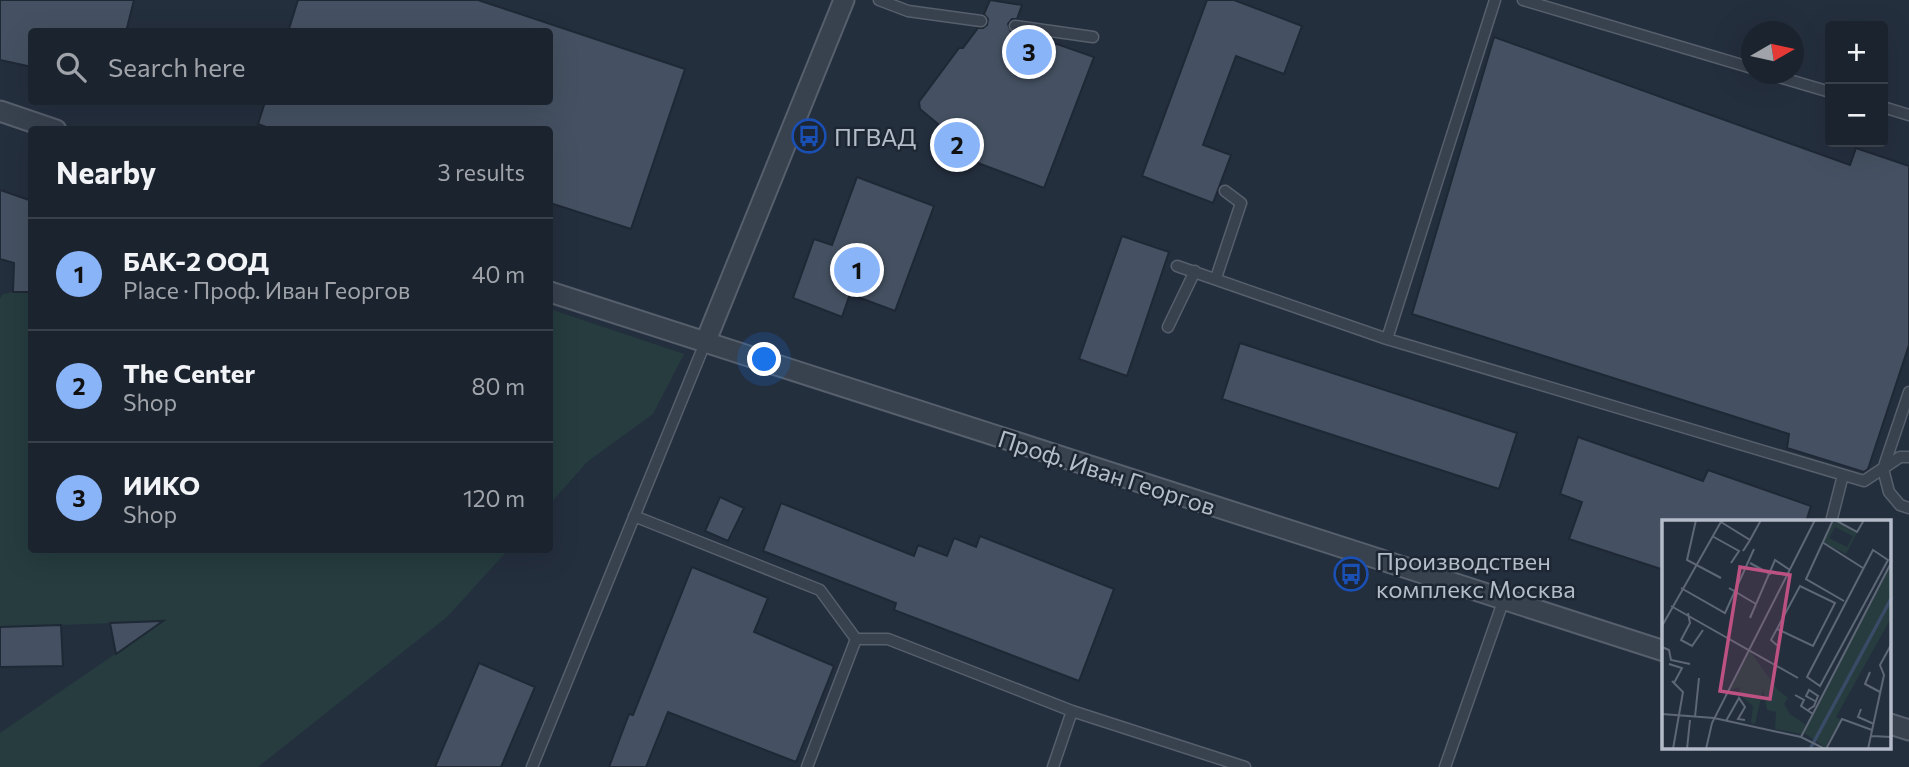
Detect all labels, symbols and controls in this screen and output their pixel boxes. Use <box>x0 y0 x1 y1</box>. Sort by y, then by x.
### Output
north arrow <box>1741 21 1804 84</box>
map controls <box>1825 21 1888 147</box>
button: + <box>1825 21 1888 84</box>
pin: 3 <box>1006 26 1052 78</box>
search box <box>28 28 553 105</box>
icon: search <box>52 48 90 86</box>
text: Search here <box>108 51 246 82</box>
button: − <box>1825 84 1888 147</box>
bus stop icon: ПГВАД <box>790 117 828 155</box>
pin: 2 <box>934 119 980 171</box>
place label: ПГВАД <box>834 122 916 151</box>
text: Nearby <box>56 153 156 190</box>
text: 3 results <box>438 158 525 186</box>
pin: 1 <box>834 244 880 296</box>
text: БАК-2 ООД <box>123 245 269 276</box>
text: 1 <box>74 260 84 288</box>
text: 40 m <box>472 260 525 288</box>
text: Place · Проф. Иван Георгов <box>123 276 410 304</box>
your location <box>747 342 781 376</box>
text: The Center <box>123 357 255 388</box>
text: 2 <box>72 372 86 400</box>
text: 80 m <box>472 372 525 400</box>
text: Shop <box>123 388 177 416</box>
street label: Проф. Иван Георгов <box>995 423 1219 521</box>
text: ИИКО <box>123 469 200 500</box>
text: 3 <box>72 484 86 512</box>
text: 120 m <box>463 484 525 512</box>
text: Shop <box>123 500 177 528</box>
inset map <box>1662 520 1892 750</box>
place label: Производствен комплекс Москва <box>1376 546 1576 603</box>
bus stop icon: Производствен комплекс Москва <box>1332 555 1370 593</box>

